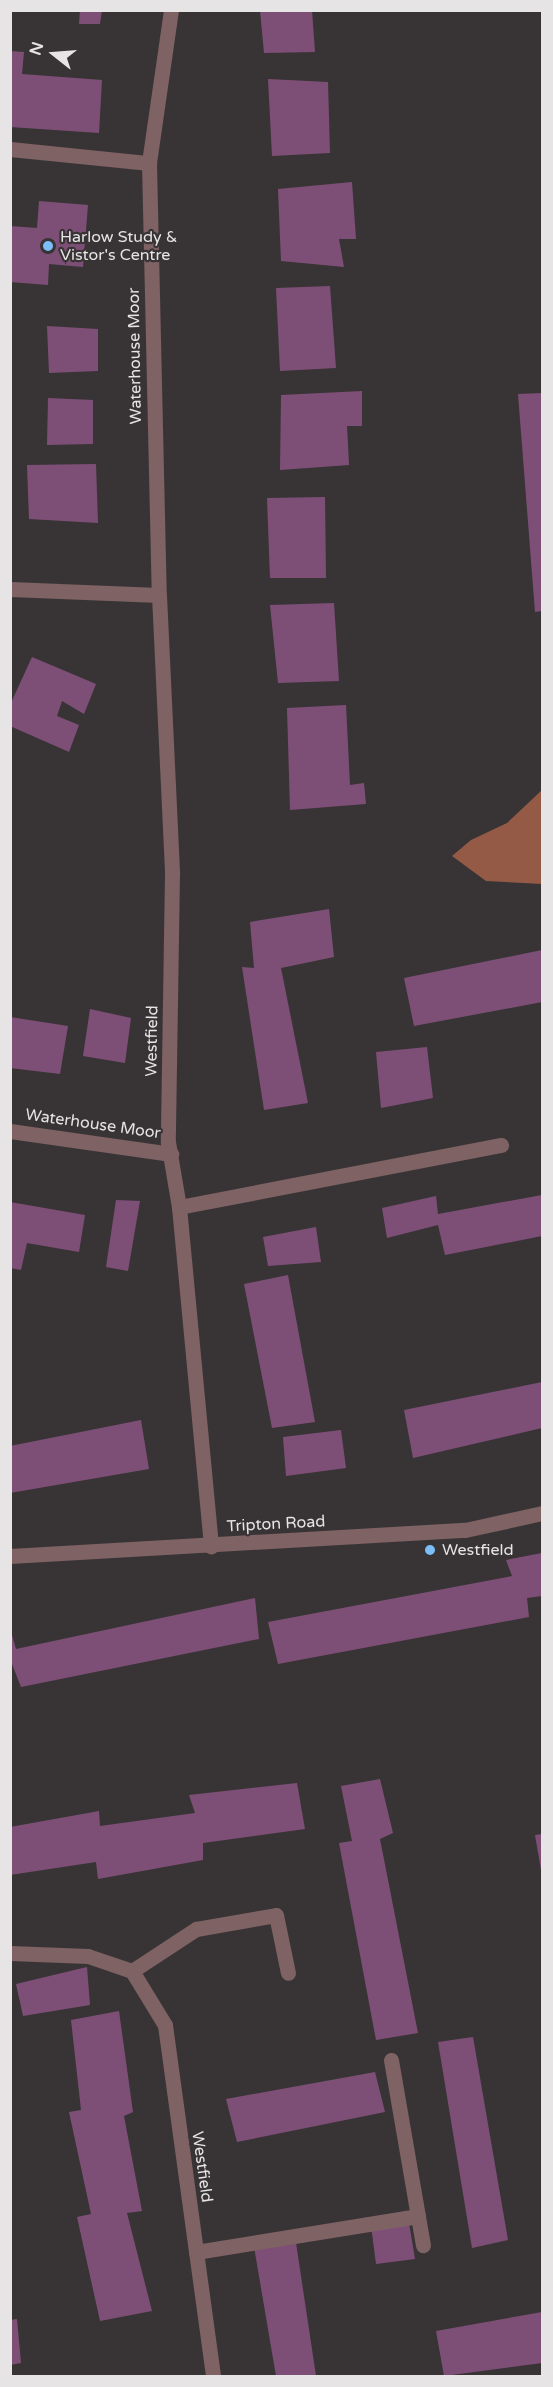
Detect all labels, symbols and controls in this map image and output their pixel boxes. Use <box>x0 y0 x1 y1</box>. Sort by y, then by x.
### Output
north arrow <box>24 24 84 84</box>
text: N <box>25 40 48 58</box>
place label: Harlow Study & Vistor's Centre <box>60 227 178 265</box>
marker: Harlow Study & Vistor's Centre <box>41 239 55 253</box>
street label: Waterhouse Moor <box>124 288 146 424</box>
street label: Westfield <box>142 1005 162 1077</box>
street label: Waterhouse Moor <box>24 1105 162 1143</box>
street label: Tripton Road <box>226 1512 326 1536</box>
place label: Westfield <box>442 1540 514 1560</box>
marker: Westfield <box>423 1543 437 1557</box>
street label: Westfield <box>188 2130 216 2204</box>

